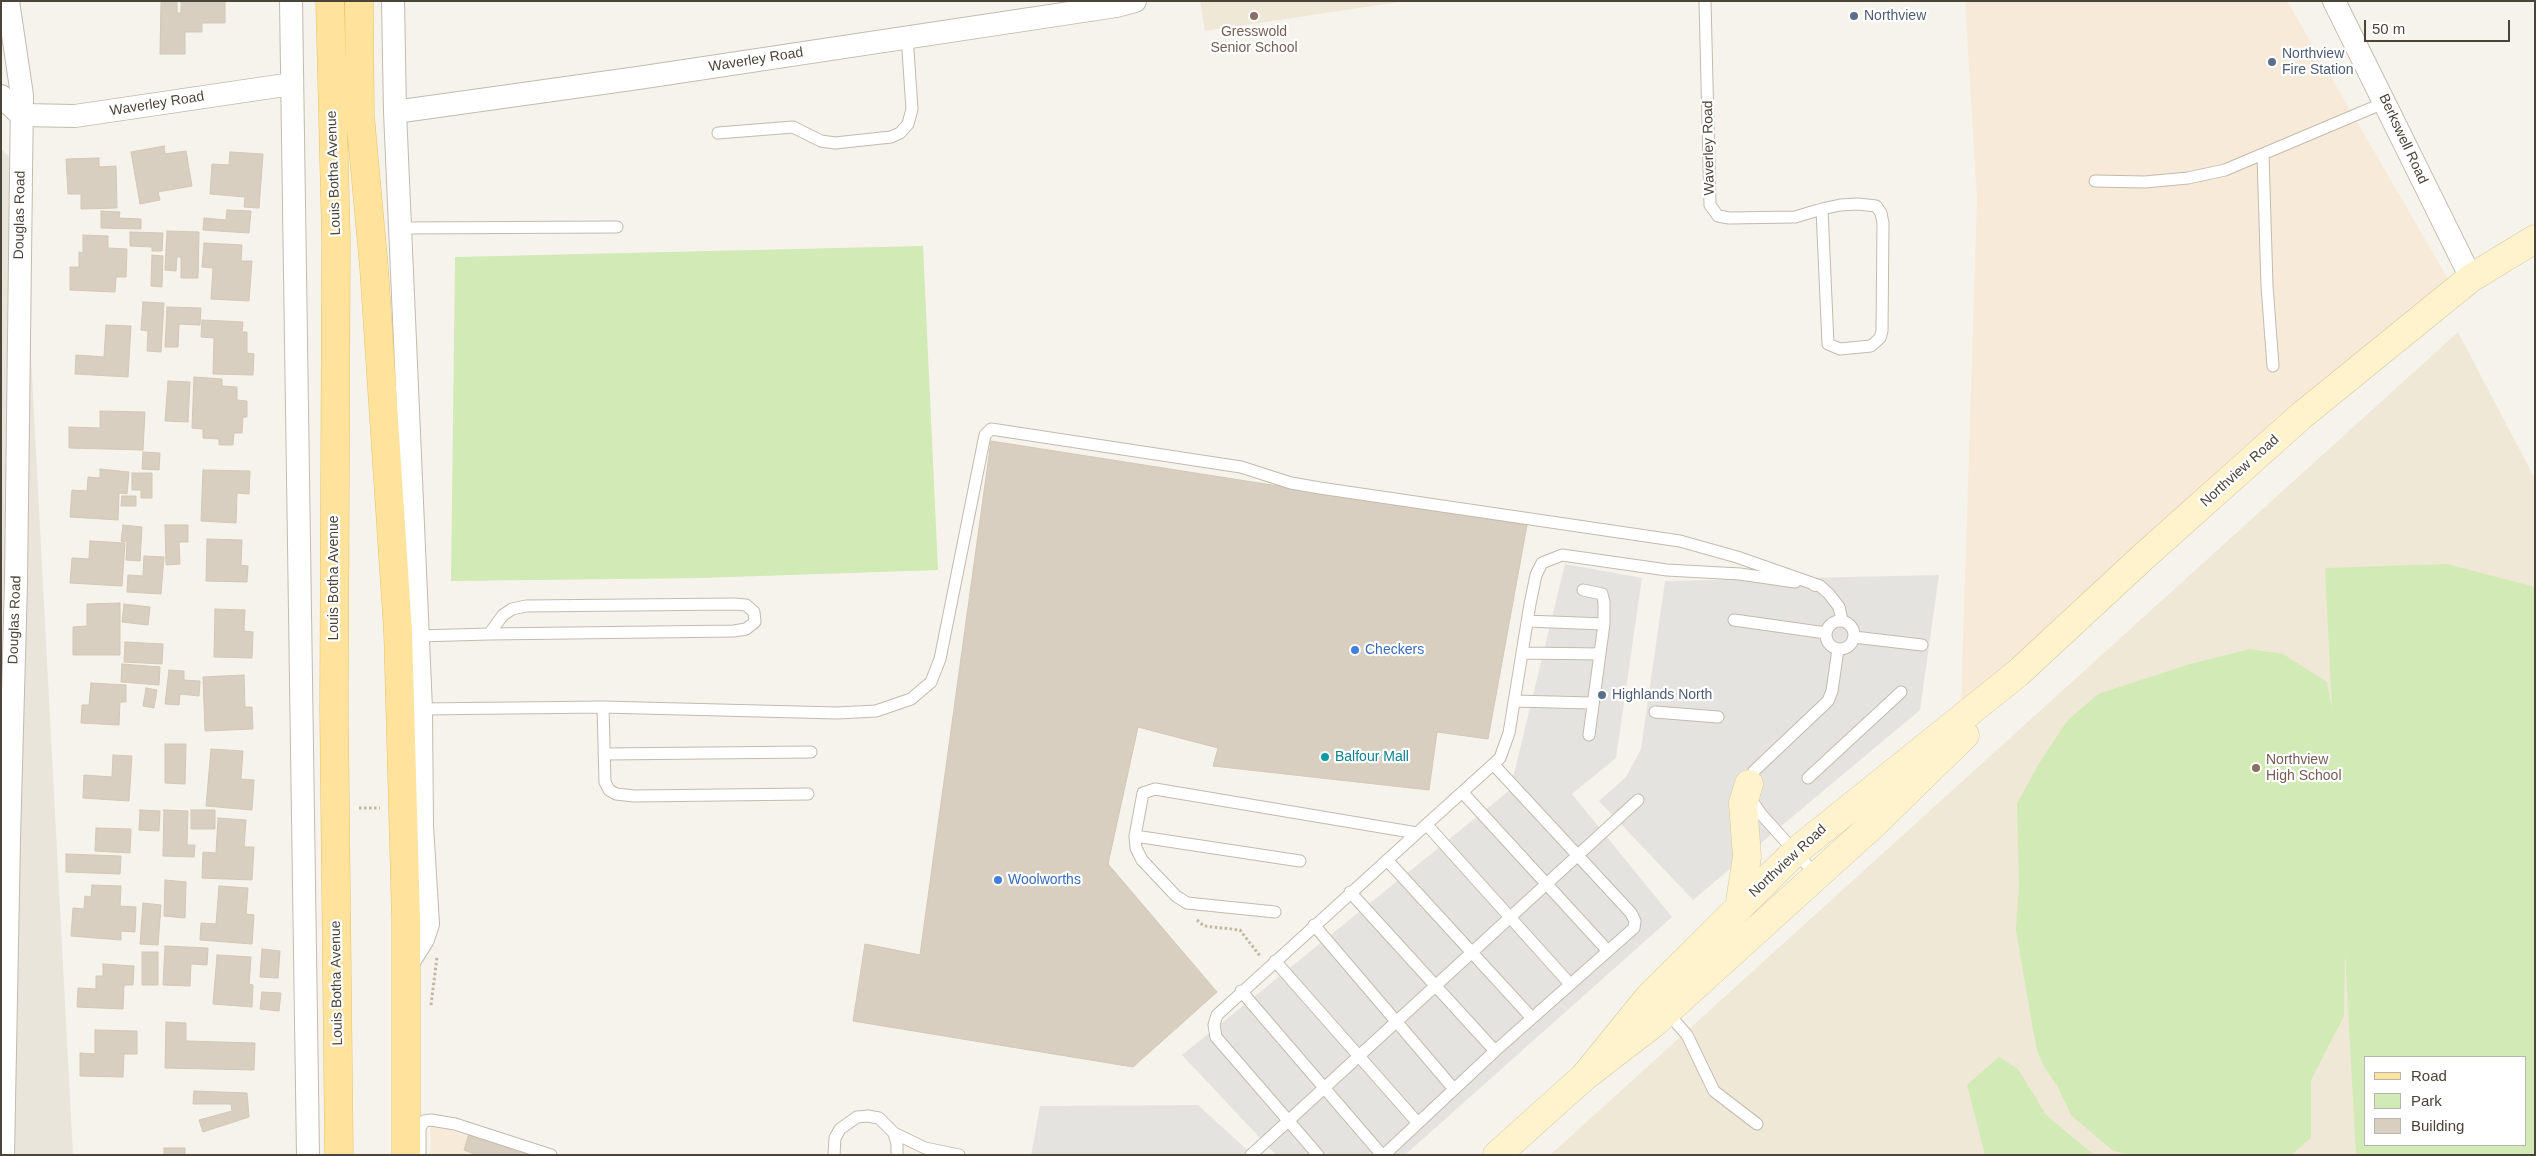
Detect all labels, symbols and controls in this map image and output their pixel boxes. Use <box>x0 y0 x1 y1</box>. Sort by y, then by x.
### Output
place label: Northview <box>1864 8 1926 24</box>
marker: Gresswold Senior School <box>1248 10 1260 22</box>
marker: Northview <box>1848 10 1860 22</box>
scale bar <box>2366 10 2512 42</box>
text: 50 m <box>2372 20 2405 37</box>
place label: Gresswold Senior School <box>1210 24 1298 56</box>
street label: Waverley Road <box>708 44 804 76</box>
place label: Northview Fire Station <box>2282 46 2354 78</box>
marker: Northview Fire Station <box>2266 56 2278 68</box>
street label: Waverley Road <box>109 88 205 120</box>
street label: Berkswell Road <box>2375 91 2431 187</box>
street label: Waverley Road <box>1700 100 1718 196</box>
street label: Louis Botha Avenue <box>323 110 345 236</box>
street label: Douglas Road <box>11 170 29 260</box>
street label: Northview Road <box>2197 431 2283 511</box>
street label: Louis Botha Avenue <box>326 515 342 641</box>
street label: Douglas Road <box>5 575 25 665</box>
place label: Checkers <box>1365 642 1424 658</box>
marker: Checkers <box>1349 644 1361 656</box>
place label: Highlands North <box>1612 687 1712 703</box>
marker: Highlands North <box>1596 689 1608 701</box>
place label: Balfour Mall <box>1335 749 1409 765</box>
marker: Balfour Mall <box>1319 751 1331 763</box>
place label: Northview High School <box>2266 752 2341 784</box>
marker: Northview High School <box>2250 762 2262 774</box>
street label: Northview Road <box>1746 821 1830 901</box>
place label: Woolworths <box>1008 872 1081 888</box>
marker: Woolworths <box>992 874 1004 886</box>
street label: Louis Botha Avenue <box>328 920 346 1046</box>
legend <box>2364 1056 2526 1146</box>
text: Road <box>2411 1067 2447 1084</box>
text: Park <box>2411 1092 2442 1109</box>
text: Building <box>2411 1117 2464 1134</box>

